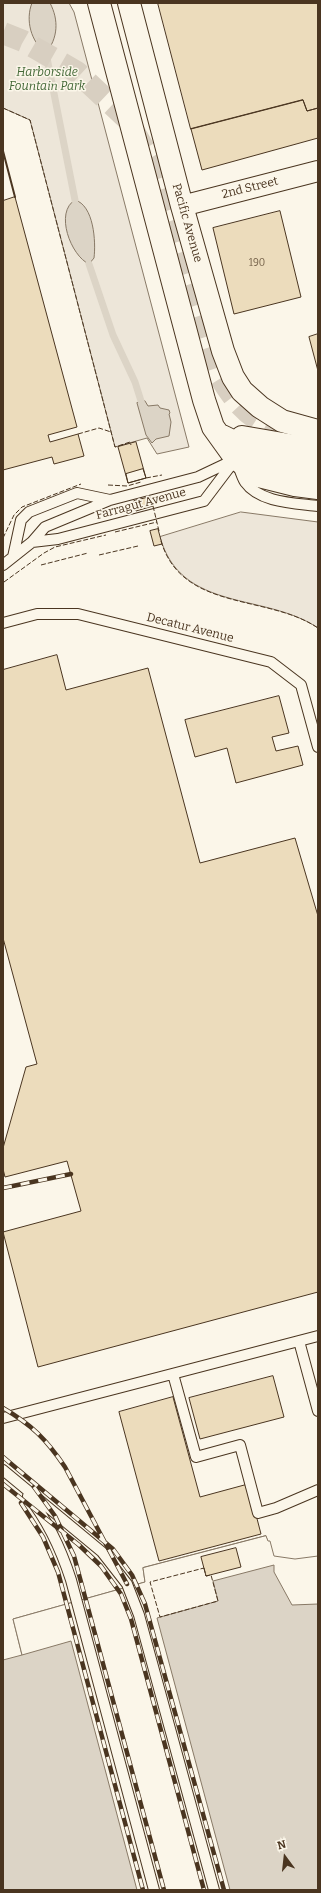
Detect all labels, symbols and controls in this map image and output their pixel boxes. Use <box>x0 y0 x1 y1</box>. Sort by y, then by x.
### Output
park label: Harborside Fountain Park <box>9 66 85 94</box>
street label: 2nd Street <box>220 174 280 202</box>
street label: Pacific Avenue <box>169 182 205 264</box>
house number: 190 <box>249 257 265 269</box>
street label: Farragut Avenue <box>94 485 188 523</box>
street label: Decatur Avenue <box>145 610 235 646</box>
north arrow <box>265 1837 305 1877</box>
text: N <box>276 1838 288 1852</box>

